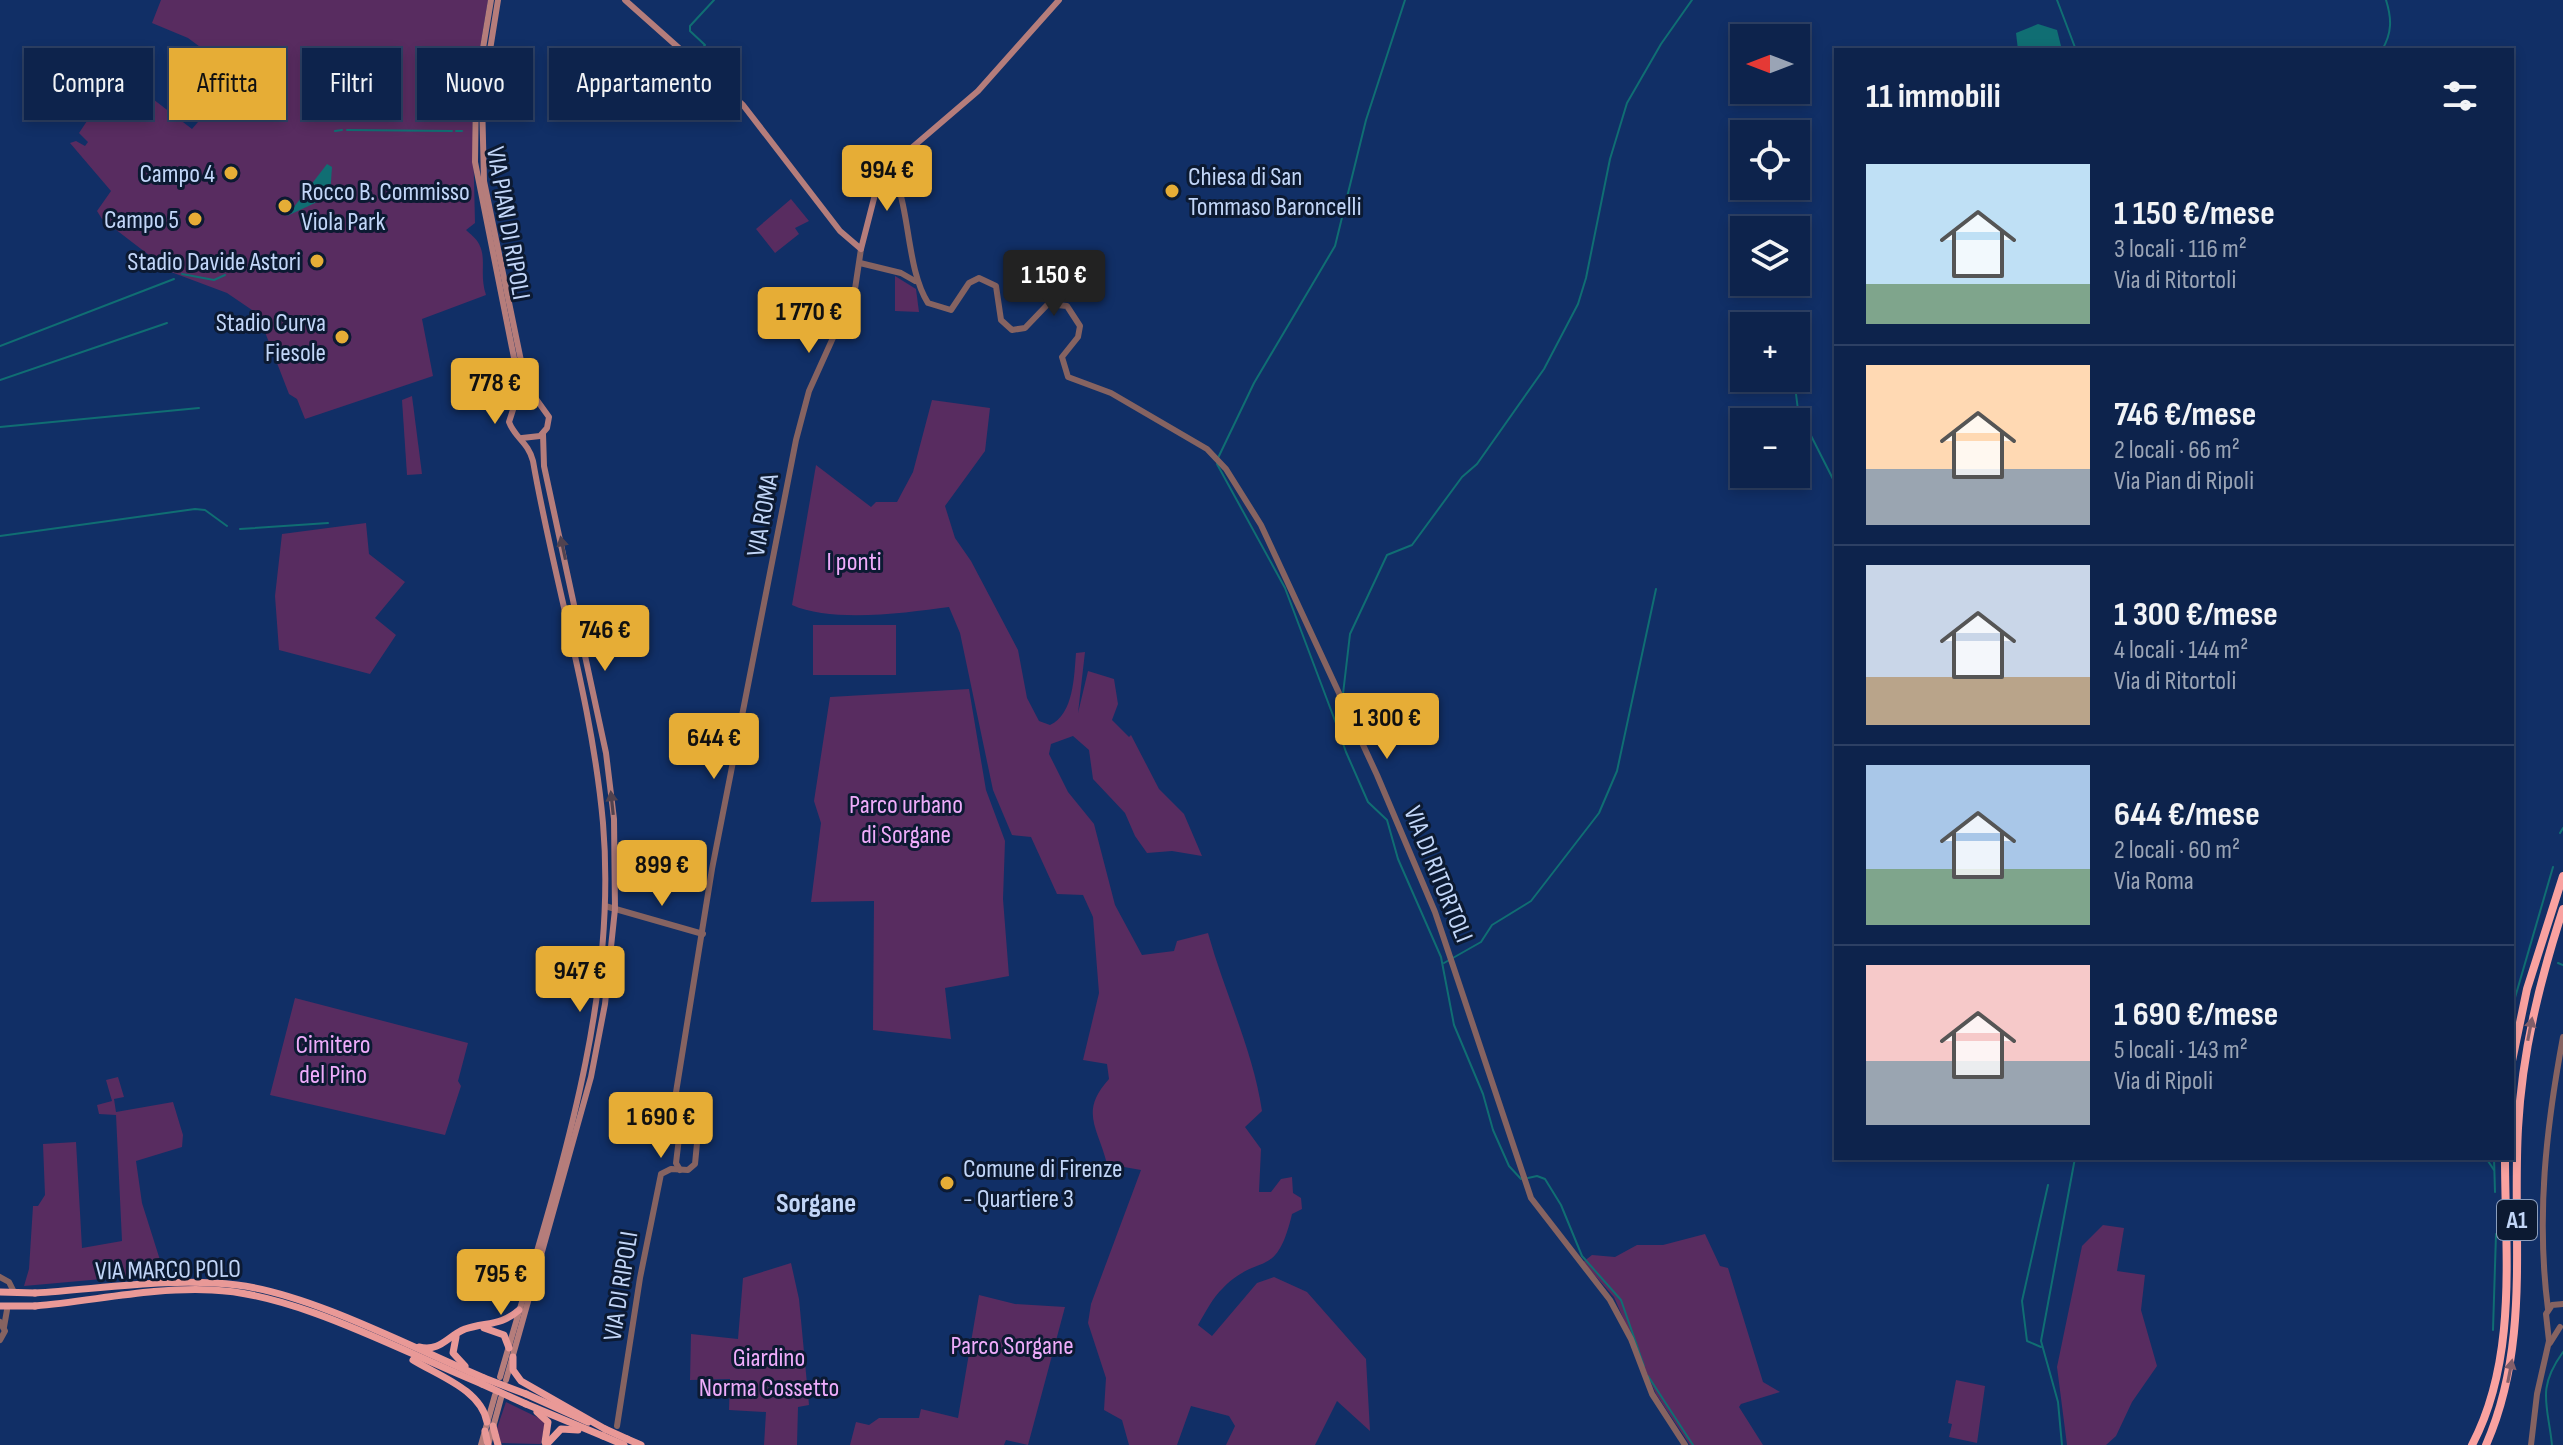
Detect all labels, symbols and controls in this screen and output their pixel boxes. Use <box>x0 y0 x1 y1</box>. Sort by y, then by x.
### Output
north arrow <box>1730 24 1810 104</box>
map controls <box>1730 24 1810 488</box>
chip: Compra <box>24 48 153 120</box>
chip: Affitta <box>169 48 286 120</box>
chip: Filtri <box>302 48 401 120</box>
chip: Nuovo <box>417 48 533 120</box>
chip: Appartamento <box>549 48 740 120</box>
icon: filters <box>2438 74 2482 118</box>
text: 11 immobili <box>1866 76 2001 117</box>
button: locate <box>1730 120 1810 200</box>
street label: VIA PIAN DI RIPOLI <box>479 144 536 302</box>
pin: 994 € <box>831 145 943 213</box>
text: 994 € <box>860 155 914 186</box>
place label: Campo 4 <box>140 159 215 190</box>
place label: Chiesa di San Tommaso Baroncelli <box>1188 162 1362 223</box>
marker: Campo 4 <box>222 164 240 182</box>
place label: Rocco B. Commisso Viola Park <box>301 177 470 238</box>
marker: Chiesa di San Tommaso Baroncelli <box>1163 182 1181 200</box>
text: 1 150 €/mese <box>2114 193 2275 234</box>
icon: home <box>1930 196 2026 292</box>
marker: Rocco B. Commisso Viola Park <box>276 197 294 215</box>
place label: Campo 5 <box>104 205 179 236</box>
marker: Campo 5 <box>186 210 204 228</box>
button: layers <box>1730 216 1810 296</box>
text: 3 locali · 116 m² <box>2114 234 2247 265</box>
place label: Stadio Davide Astori <box>127 247 301 278</box>
pin: 1 150 € <box>980 250 1128 318</box>
marker: Stadio Davide Astori <box>308 252 326 270</box>
text: 1 150 € <box>1021 260 1087 291</box>
text: Via di Ritortoli <box>2114 265 2236 296</box>
pin: 1 770 € <box>735 287 883 355</box>
text: 1 770 € <box>776 297 842 328</box>
place label: Stadio Curva Fiesole <box>216 308 326 369</box>
button: + <box>1730 312 1810 392</box>
marker: Stadio Curva Fiesole <box>333 328 351 346</box>
pin: 778 € <box>439 358 551 426</box>
text: 778 € <box>469 368 521 399</box>
text: 746 €/mese <box>2114 394 2256 435</box>
icon: home <box>1930 397 2026 493</box>
button: − <box>1730 408 1810 488</box>
text: 2 locali · 66 m² <box>2114 435 2240 466</box>
text: Via Pian di Ripoli <box>2114 466 2254 497</box>
street label: VIA ROMA <box>741 471 786 559</box>
one-way arrow <box>556 536 569 561</box>
park label: I ponti <box>826 547 882 578</box>
text: 1 300 €/mese <box>2114 594 2278 635</box>
icon: home <box>1930 597 2026 693</box>
pin: 746 € <box>549 605 661 673</box>
text: 746 € <box>579 615 631 646</box>
text: 4 locali · 144 m² <box>2114 635 2248 666</box>
text: Via di Ritortoli <box>2114 666 2236 697</box>
pin: 1 300 € <box>1313 693 1461 761</box>
text: 1 300 € <box>1353 703 1421 734</box>
pin: 644 € <box>658 713 770 781</box>
text: 644 € <box>687 723 741 754</box>
park label: Parco urbano di Sorgane <box>849 790 963 851</box>
one-way arrow <box>606 791 619 816</box>
text: 644 €/mese <box>2114 794 2260 835</box>
icon: home <box>1930 797 2026 893</box>
street label: VIA DI RITORTOLI <box>1396 802 1479 947</box>
text: 2 locali · 60 m² <box>2114 835 2240 866</box>
pin: 899 € <box>606 840 718 908</box>
text: 899 € <box>635 850 689 881</box>
text: Via Roma <box>2114 866 2194 897</box>
pin: 947 € <box>524 946 636 1014</box>
text: 947 € <box>554 956 606 987</box>
text: 1 690 €/mese <box>2114 994 2278 1035</box>
icon: home <box>1930 997 2026 1093</box>
one-way arrow <box>2525 1016 2537 1041</box>
park label: Cimitero del Pino <box>296 1030 370 1091</box>
text: 5 locali · 143 m² <box>2114 1035 2248 1066</box>
text: Via di Ripoli <box>2114 1066 2213 1097</box>
pin: 1 690 € <box>587 1092 735 1160</box>
text: 1 690 € <box>627 1102 695 1133</box>
place label: Comune di Firenze - Quartiere 3 <box>963 1154 1122 1215</box>
marker: Comune di Firenze - Quartiere 3 <box>938 1174 956 1192</box>
district label: Sorgane <box>776 1187 856 1220</box>
road number: A1 <box>2497 1200 2537 1240</box>
street label: VIA DI RIPOLI <box>598 1229 645 1343</box>
pin: 795 € <box>445 1249 557 1317</box>
street label: VIA MARCO POLO <box>95 1254 241 1287</box>
text: 795 € <box>475 1259 527 1290</box>
park label: Parco Sorgane <box>950 1331 1074 1362</box>
park label: Giardino Norma Cossetto <box>699 1343 839 1404</box>
one-way arrow <box>2504 1358 2516 1383</box>

